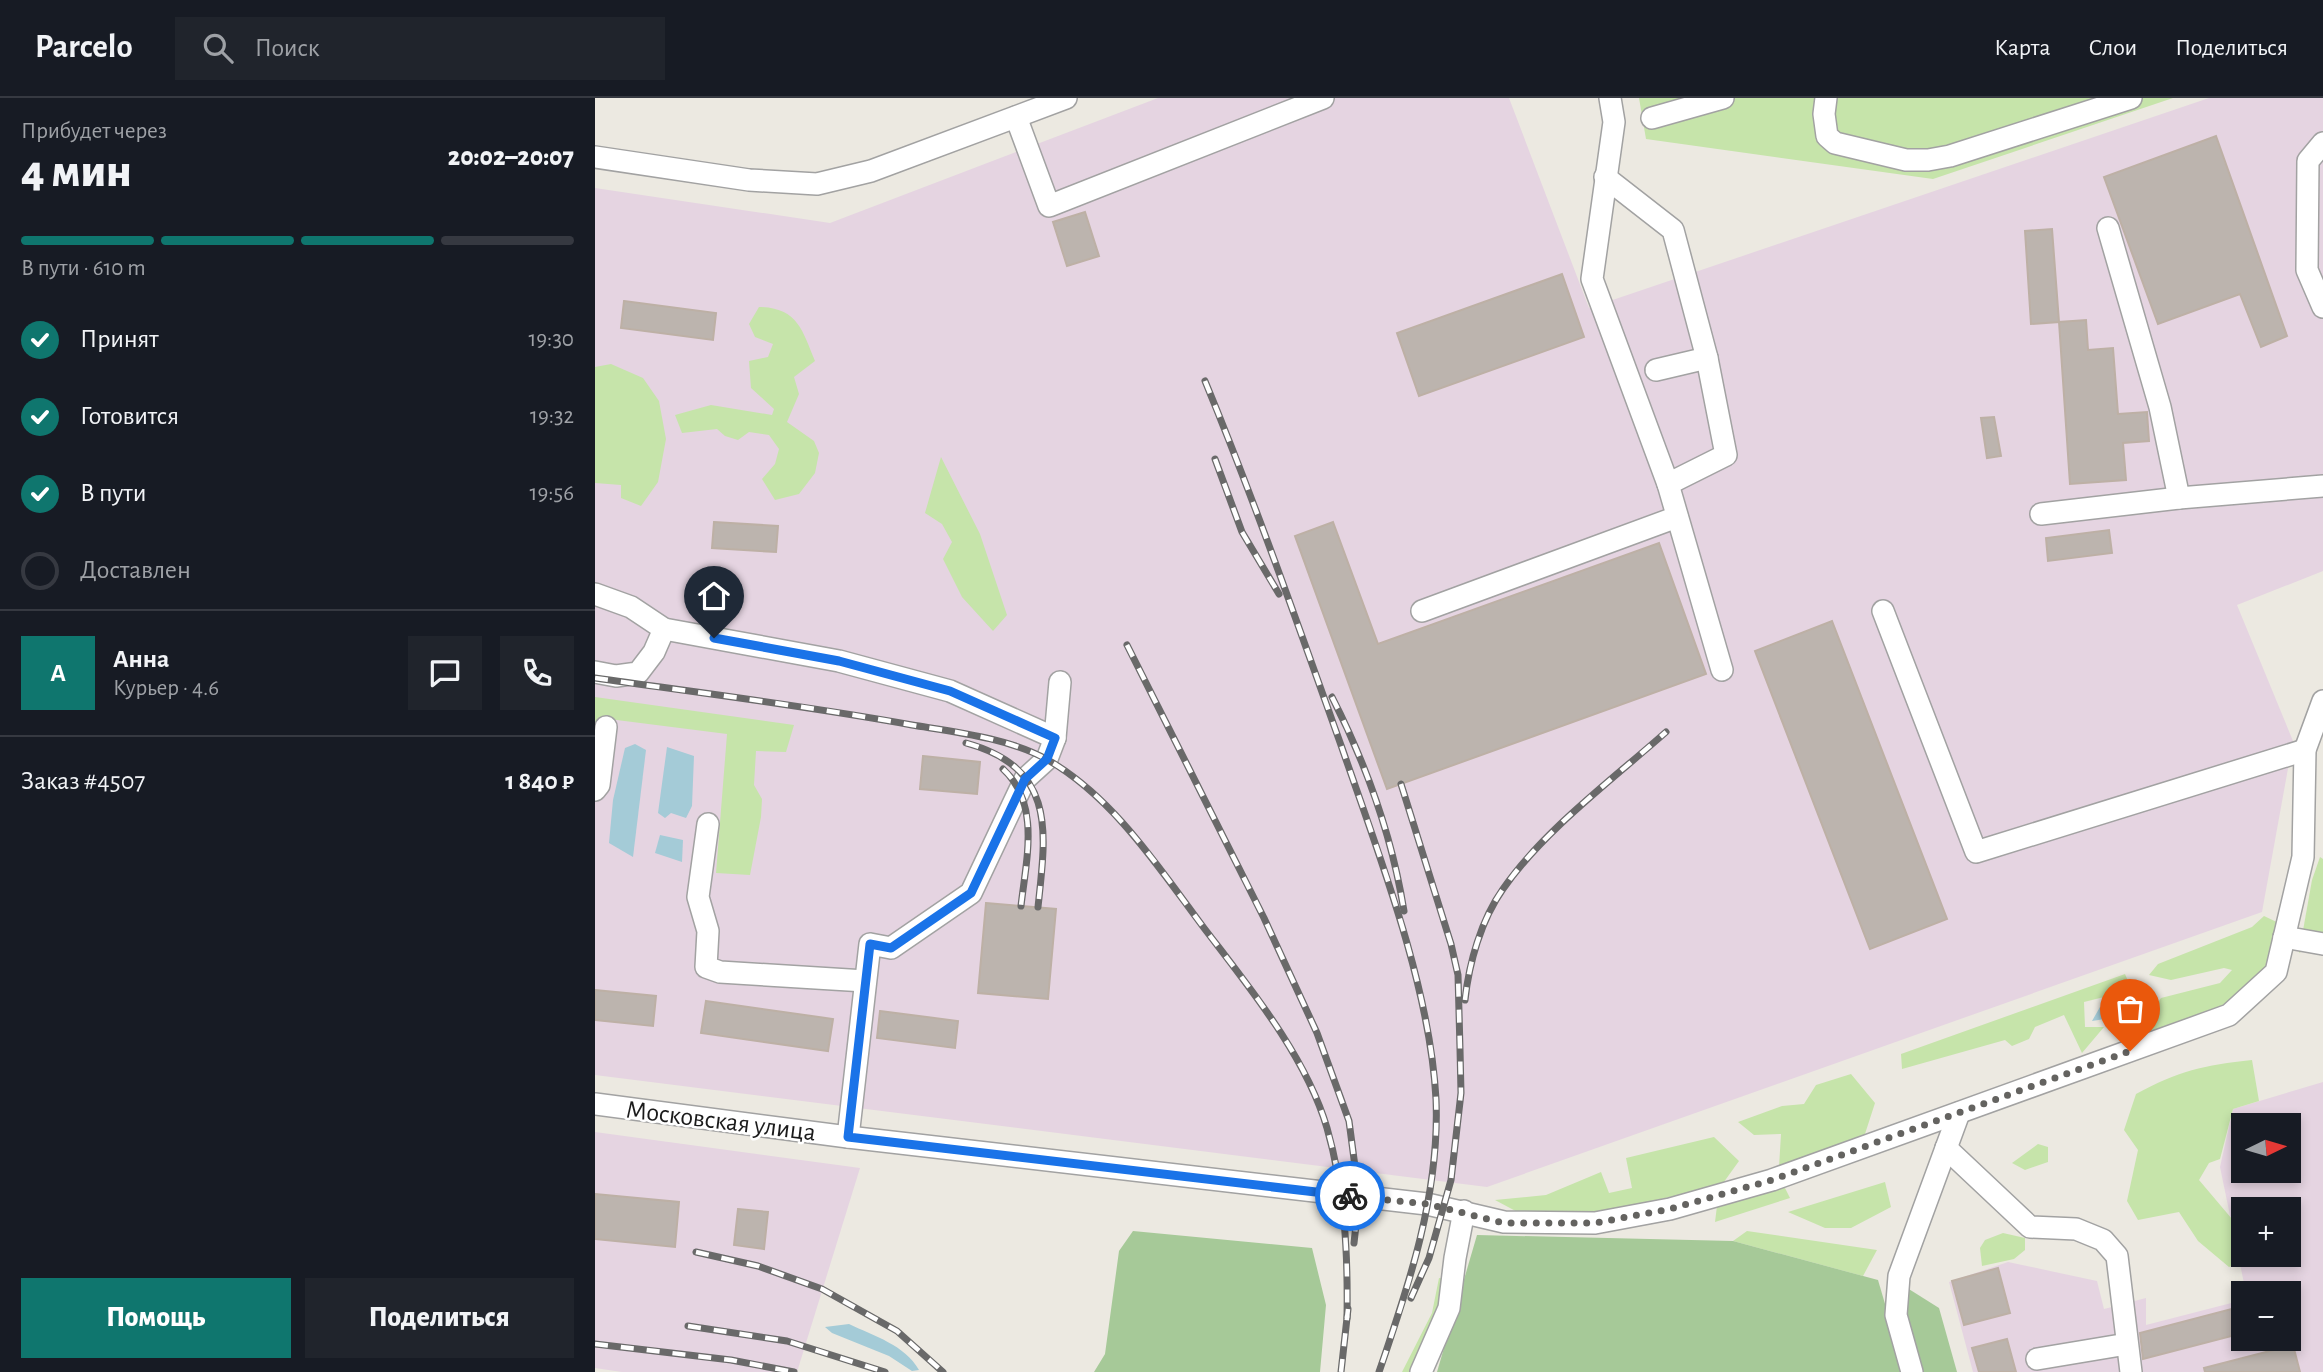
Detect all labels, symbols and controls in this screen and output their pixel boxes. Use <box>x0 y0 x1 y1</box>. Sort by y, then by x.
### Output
search box <box>175 17 665 80</box>
icon: search <box>199 29 237 67</box>
text: Parcelo <box>35 31 133 64</box>
text: Поиск <box>255 35 320 61</box>
text: Карта <box>1994 36 2050 60</box>
text: Слои <box>2088 36 2137 60</box>
text: Поделиться <box>2175 36 2288 60</box>
text: Прибудет через <box>21 120 167 143</box>
text: 20:02–20:07 <box>448 144 574 170</box>
text: 4 мин <box>21 149 132 195</box>
text: В пути · 610 m <box>21 257 146 280</box>
icon: check <box>21 321 59 359</box>
text: Принят <box>80 326 159 352</box>
text: 19:30 <box>528 328 574 351</box>
icon: check <box>21 398 59 436</box>
text: Готовится <box>80 403 179 429</box>
text: 19:32 <box>530 405 574 428</box>
icon: check <box>21 475 59 513</box>
text: В пути <box>80 480 146 506</box>
text: 19:56 <box>530 482 574 505</box>
text: Доставлен <box>80 557 191 583</box>
pin <box>684 566 744 638</box>
icon: home <box>695 577 733 615</box>
button: chat <box>408 636 482 710</box>
button: phone <box>500 636 574 710</box>
text: Анна <box>113 646 169 672</box>
text: А <box>50 660 66 686</box>
text: Курьер · 4.6 <box>113 677 219 700</box>
text: Заказ #4507 <box>21 768 145 794</box>
text: 1 840 ₽ <box>505 768 574 794</box>
pin <box>2100 979 2160 1051</box>
icon: bag <box>2111 990 2149 1028</box>
street label: Московская улица <box>624 1096 817 1146</box>
north arrow <box>2231 1113 2301 1183</box>
map controls <box>2231 1113 2301 1351</box>
courier <box>1315 1161 1385 1231</box>
icon: bike <box>1331 1177 1369 1215</box>
button: + <box>2231 1197 2301 1267</box>
button: Помощь <box>21 1278 291 1358</box>
button: Поделиться <box>305 1278 574 1358</box>
button: − <box>2231 1281 2301 1351</box>

